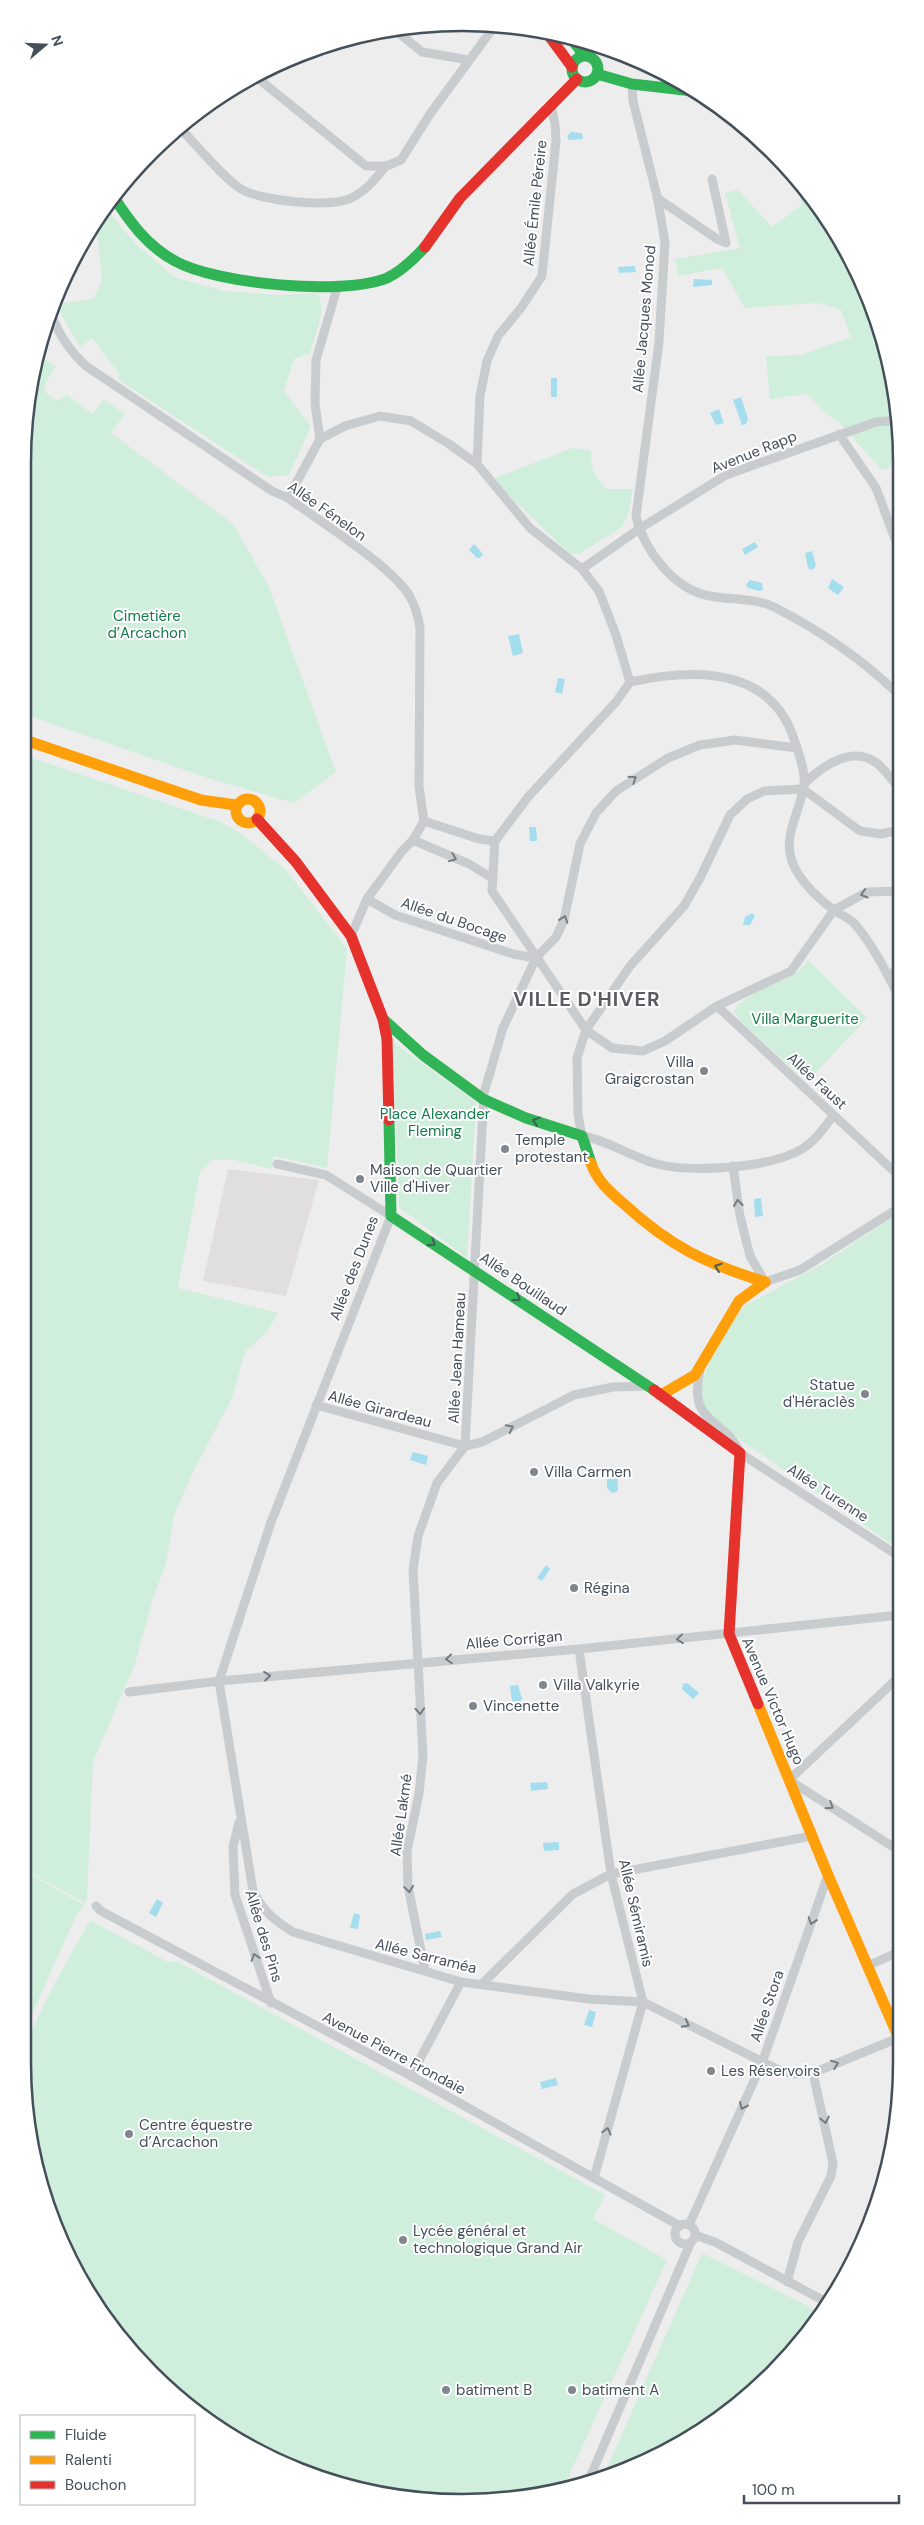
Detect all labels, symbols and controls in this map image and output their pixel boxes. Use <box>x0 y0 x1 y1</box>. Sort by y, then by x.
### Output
north arrow <box>20 20 70 70</box>
text: N <box>47 33 67 49</box>
street label: Allée Émile Péreire <box>518 139 552 267</box>
street label: Allée Jacques Monod <box>628 244 660 394</box>
street label: Avenue Rapp <box>708 426 800 478</box>
street label: Allée Fénelon <box>284 476 370 546</box>
park label: Cimetière d’Arcachon <box>107 606 187 643</box>
one-way arrow <box>627 776 636 785</box>
one-way arrow <box>448 851 457 862</box>
one-way arrow <box>861 889 869 899</box>
street label: Allée du Bocage <box>398 892 510 948</box>
one-way arrow <box>558 915 568 924</box>
district label: VILLE D'HIVER <box>513 986 661 1012</box>
park label: Villa Marguerite <box>751 1009 859 1029</box>
street label: Allée Faust <box>783 1048 851 1114</box>
place label: Villa Graigcrostan <box>605 1052 694 1089</box>
marker: Villa Graigcrostan <box>698 1065 710 1077</box>
park label: Place Alexander Fleming <box>380 1104 491 1141</box>
one-way arrow <box>532 1116 540 1126</box>
place label: Temple protestant <box>515 1130 588 1167</box>
marker: Temple protestant <box>499 1143 511 1155</box>
place label: Maison de Quartier Ville d'Hiver <box>370 1160 503 1197</box>
marker: Maison de Quartier Ville d'Hiver <box>354 1173 366 1185</box>
one-way arrow <box>733 1199 744 1207</box>
street label: Allée des Dunes <box>325 1213 383 1323</box>
one-way arrow <box>426 1236 435 1246</box>
street label: Allée Bouillaud <box>476 1248 570 1320</box>
one-way arrow <box>715 1263 723 1273</box>
street label: Allée Jean Hameau <box>444 1292 470 1424</box>
one-way arrow <box>511 1292 520 1302</box>
place label: Statue d'Héraclès <box>783 1375 855 1412</box>
street label: Allée Girardeau <box>326 1386 434 1432</box>
marker: Statue d'Héraclès <box>859 1388 871 1400</box>
one-way arrow <box>505 1424 514 1434</box>
street label: Allée Turenne <box>783 1459 873 1527</box>
place label: Villa Carmen <box>544 1462 631 1482</box>
marker: Villa Carmen <box>528 1466 540 1478</box>
place label: Régina <box>584 1578 630 1598</box>
marker: Régina <box>568 1582 580 1594</box>
street label: Allée Corrigan <box>465 1626 563 1654</box>
one-way arrow <box>676 1633 684 1644</box>
street label: Avenue Victor Hugo <box>737 1634 809 1768</box>
one-way arrow <box>444 1654 452 1665</box>
one-way arrow <box>264 1671 272 1682</box>
place label: Villa Valkyrie <box>553 1675 640 1695</box>
marker: Villa Valkyrie <box>537 1679 549 1691</box>
place label: Vincenette <box>483 1696 559 1716</box>
marker: Vincenette <box>467 1700 479 1712</box>
one-way arrow <box>415 1707 426 1715</box>
street label: Allée Lakmé <box>385 1772 417 1858</box>
one-way arrow <box>824 1800 834 1809</box>
street label: Allée Sémiramis <box>614 1857 658 1969</box>
one-way arrow <box>403 1885 414 1893</box>
street label: Allée des Pins <box>240 1887 288 1985</box>
one-way arrow <box>808 1916 818 1924</box>
street label: Allée Sarraméa <box>373 1934 479 1978</box>
one-way arrow <box>251 1953 261 1961</box>
street label: Allée Stora <box>745 1967 789 2045</box>
street label: Avenue Pierre Frondaie <box>319 2007 469 2099</box>
one-way arrow <box>681 2018 690 2028</box>
one-way arrow <box>831 2060 839 2070</box>
place label: Les Réservoirs <box>721 2061 820 2081</box>
marker: Les Réservoirs <box>705 2065 717 2077</box>
one-way arrow <box>738 2101 749 2110</box>
place label: Centre équestre d’Arcachon <box>139 2115 252 2152</box>
one-way arrow <box>819 2115 829 2124</box>
one-way arrow <box>601 2126 612 2135</box>
marker: Centre équestre d’Arcachon <box>123 2128 135 2140</box>
place label: Lycée général et technologique Grand Air <box>413 2221 583 2258</box>
marker: Lycée général et technologique Grand Air <box>397 2234 409 2246</box>
place label: batiment B <box>456 2380 532 2400</box>
place label: batiment A <box>582 2380 659 2400</box>
marker: batiment B <box>440 2384 452 2396</box>
marker: batiment A <box>566 2384 578 2396</box>
legend <box>20 2415 195 2505</box>
text: Fluide <box>65 2425 107 2445</box>
text: Ralenti <box>65 2450 112 2470</box>
scale bar <box>744 2472 899 2504</box>
text: Bouchon <box>65 2475 126 2495</box>
text: 100 m <box>752 2480 795 2500</box>

